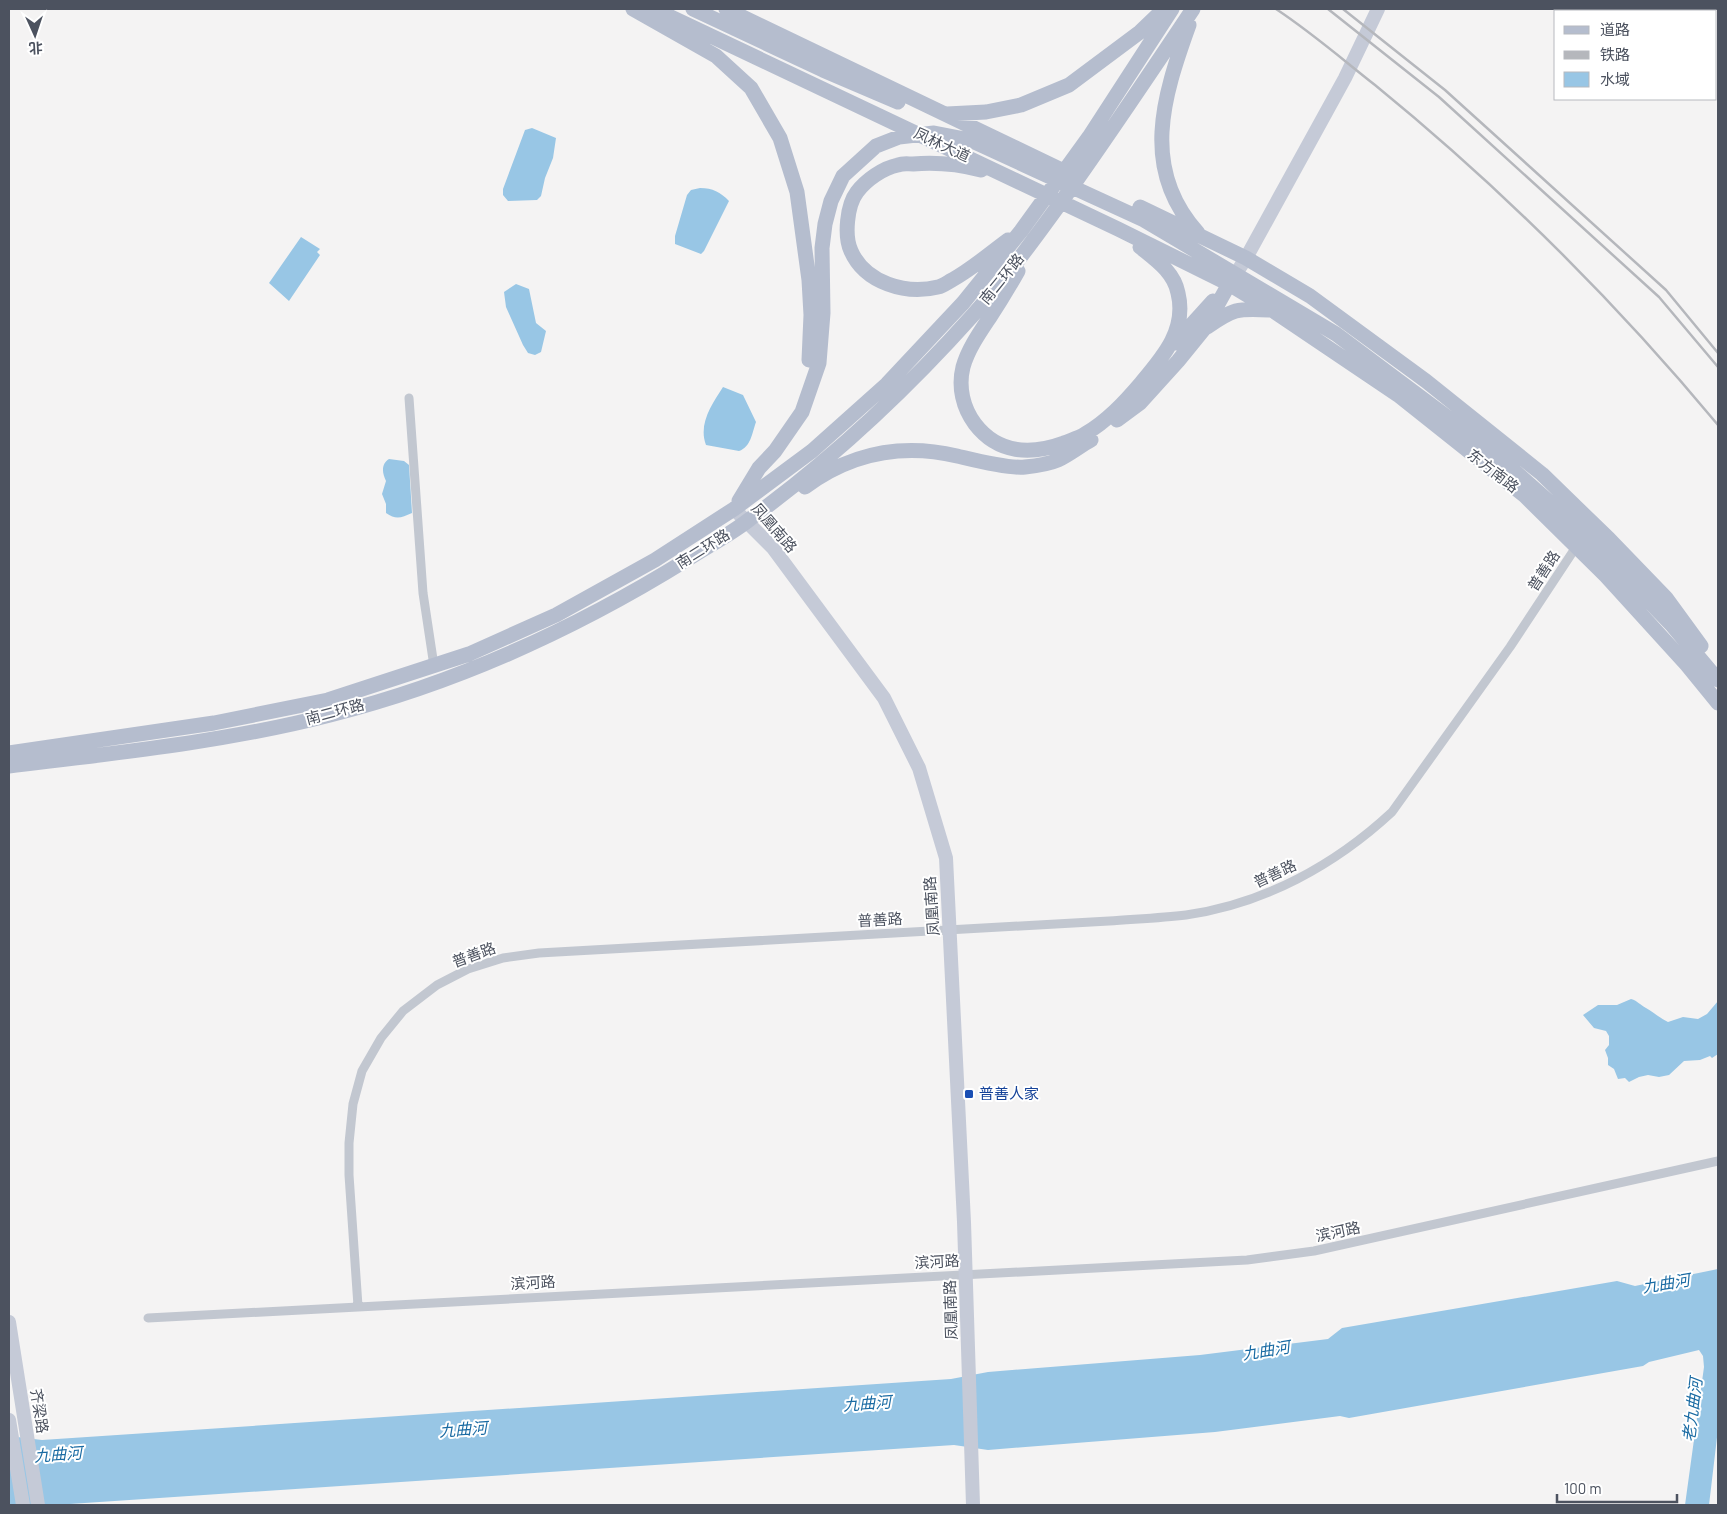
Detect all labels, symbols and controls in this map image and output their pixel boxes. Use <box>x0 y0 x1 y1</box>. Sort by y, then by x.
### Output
north arrow <box>10 10 60 60</box>
legend <box>1554 10 1717 100</box>
text: 道路 <box>1600 20 1630 38</box>
text: 北 <box>28 40 43 57</box>
text: 铁路 <box>1600 45 1630 63</box>
text: 水域 <box>1600 70 1630 88</box>
street label: 凤林大道 <box>911 123 973 165</box>
street label: 南二环路 <box>975 249 1027 307</box>
street label: 东方南路 <box>1464 445 1523 496</box>
street label: 凤凰南路 <box>748 499 801 556</box>
street label: 南二环路 <box>672 525 733 572</box>
street label: 普善路 <box>1523 547 1563 594</box>
street label: 南二环路 <box>303 695 366 727</box>
street label: 普善路 <box>1250 855 1299 891</box>
street label: 凤凰南路 <box>920 876 942 937</box>
street label: 普善路 <box>857 909 903 929</box>
street label: 普善路 <box>449 938 498 970</box>
place label: 普善人家 <box>979 1084 1039 1102</box>
marker: 普善人家 <box>963 1088 975 1100</box>
street label: 滨河路 <box>1314 1218 1362 1245</box>
street label: 滨河路 <box>914 1251 960 1271</box>
water label: 九曲河 <box>1641 1269 1694 1296</box>
street label: 滨河路 <box>510 1272 556 1292</box>
street label: 凤凰南路 <box>940 1280 960 1340</box>
water label: 九曲河 <box>1241 1336 1294 1363</box>
water label: 老九曲河 <box>1678 1374 1705 1443</box>
street label: 齐梁路 <box>28 1387 52 1434</box>
water label: 九曲河 <box>842 1391 895 1414</box>
water label: 九曲河 <box>438 1417 491 1440</box>
water label: 九曲河 <box>33 1442 86 1465</box>
scale bar <box>1557 1472 1677 1504</box>
text: 100 m <box>1564 1479 1602 1497</box>

